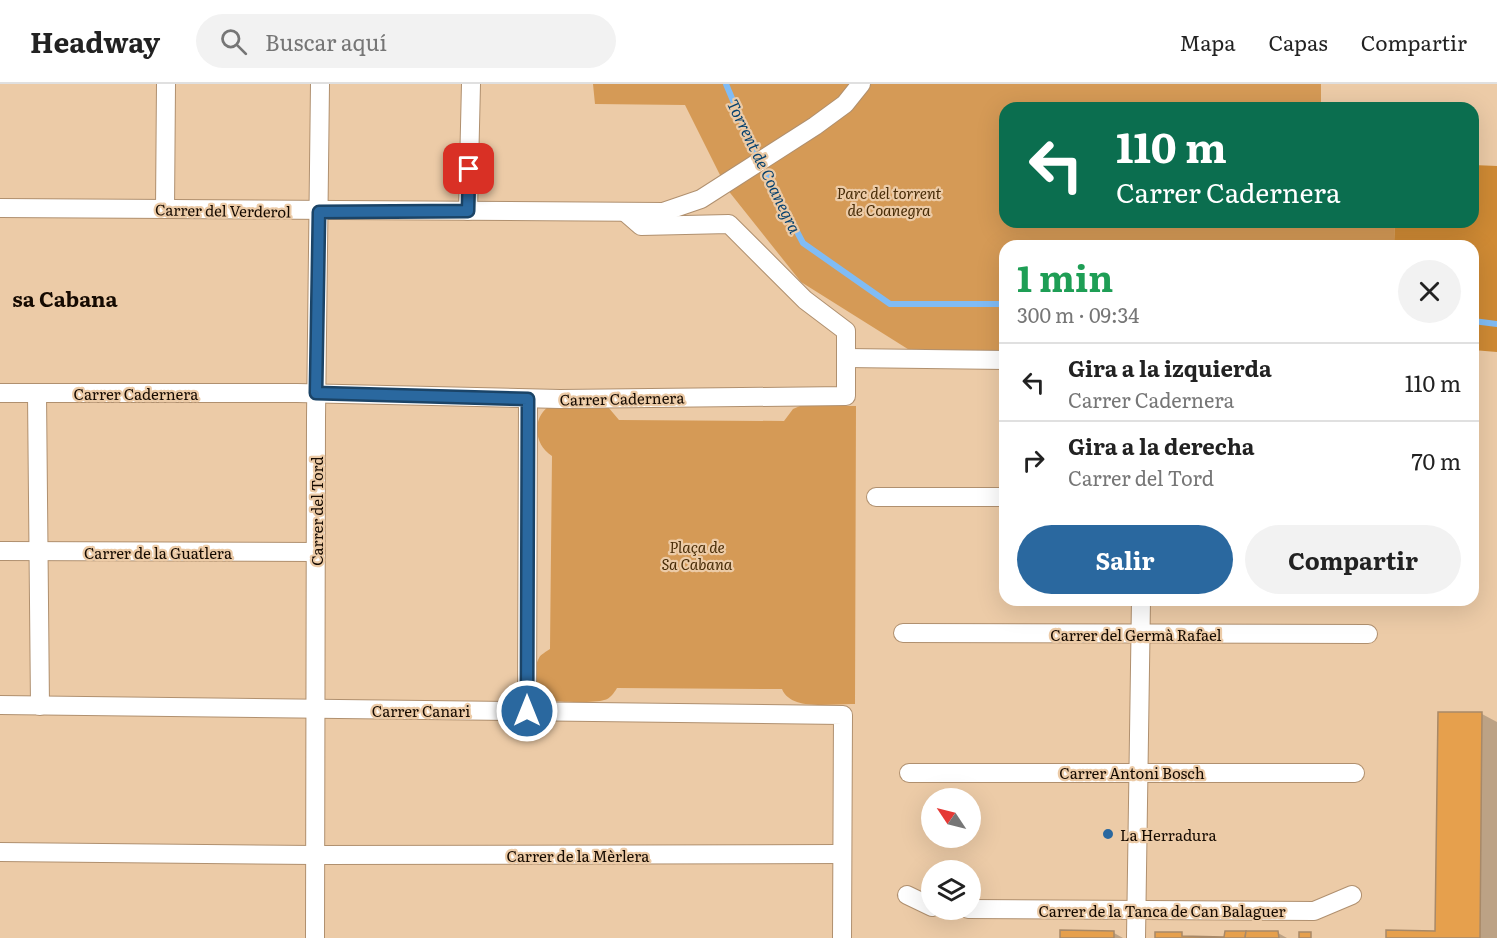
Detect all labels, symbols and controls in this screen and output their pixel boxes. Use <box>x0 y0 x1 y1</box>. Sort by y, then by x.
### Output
search box <box>196 14 616 68</box>
text: Headway <box>30 20 160 62</box>
icon: search <box>217 25 250 58</box>
text: Buscar aquí <box>265 25 387 58</box>
text: Mapa <box>1179 26 1236 57</box>
text: Capas <box>1269 26 1328 57</box>
text: Compartir <box>1361 26 1467 57</box>
water label: Torrent de Coanegra <box>722 95 808 238</box>
text: 110 m <box>1116 114 1227 176</box>
icon: left <box>1017 126 1095 204</box>
pin <box>443 143 494 194</box>
icon: arrive <box>452 152 485 185</box>
text: Carrer Cadernera <box>1116 171 1341 211</box>
park label: Parc del torrent de Coanegra <box>836 181 942 221</box>
street label: Carrer del Verderol <box>155 197 291 223</box>
text: 1 min <box>1017 250 1113 303</box>
button: close <box>1398 260 1461 323</box>
district label: sa Cabana <box>12 282 119 313</box>
text: 300 m · 09:34 <box>1017 299 1139 329</box>
text: Gira a la izquierda <box>1068 351 1272 384</box>
icon: left <box>1017 366 1050 399</box>
text: 110 m <box>1405 366 1461 399</box>
street label: Carrer Cadernera <box>74 382 199 405</box>
text: Carrer Cadernera <box>1068 384 1234 414</box>
street label: Carrer Cadernera <box>559 385 685 411</box>
text: Gira a la derecha <box>1068 429 1255 462</box>
icon: right <box>1017 444 1050 477</box>
text: 70 m <box>1411 444 1461 477</box>
street label: Carrer del Tord <box>305 456 328 566</box>
text: Carrer del Tord <box>1068 462 1214 492</box>
button: Salir <box>1017 525 1233 594</box>
button: Compartir <box>1245 525 1461 594</box>
park label: Plaça de Sa Cabana <box>662 535 733 575</box>
street label: Carrer de la Guatlera <box>84 541 233 564</box>
street label: Carrer del Germà Rafael <box>1050 623 1222 646</box>
position arrow <box>495 679 559 743</box>
street label: Carrer Canari <box>372 699 470 722</box>
street label: Carrer Antoni Bosch <box>1059 761 1205 784</box>
north arrow <box>921 788 981 848</box>
map controls <box>921 788 981 920</box>
place label: La Herradura <box>1120 823 1217 846</box>
marker: La Herradura <box>1101 827 1115 841</box>
street label: Carrer de la Mèrlera <box>507 844 650 867</box>
button: layers <box>921 860 981 920</box>
street label: Carrer de la Tanca de Can Balaguer <box>1038 899 1286 922</box>

